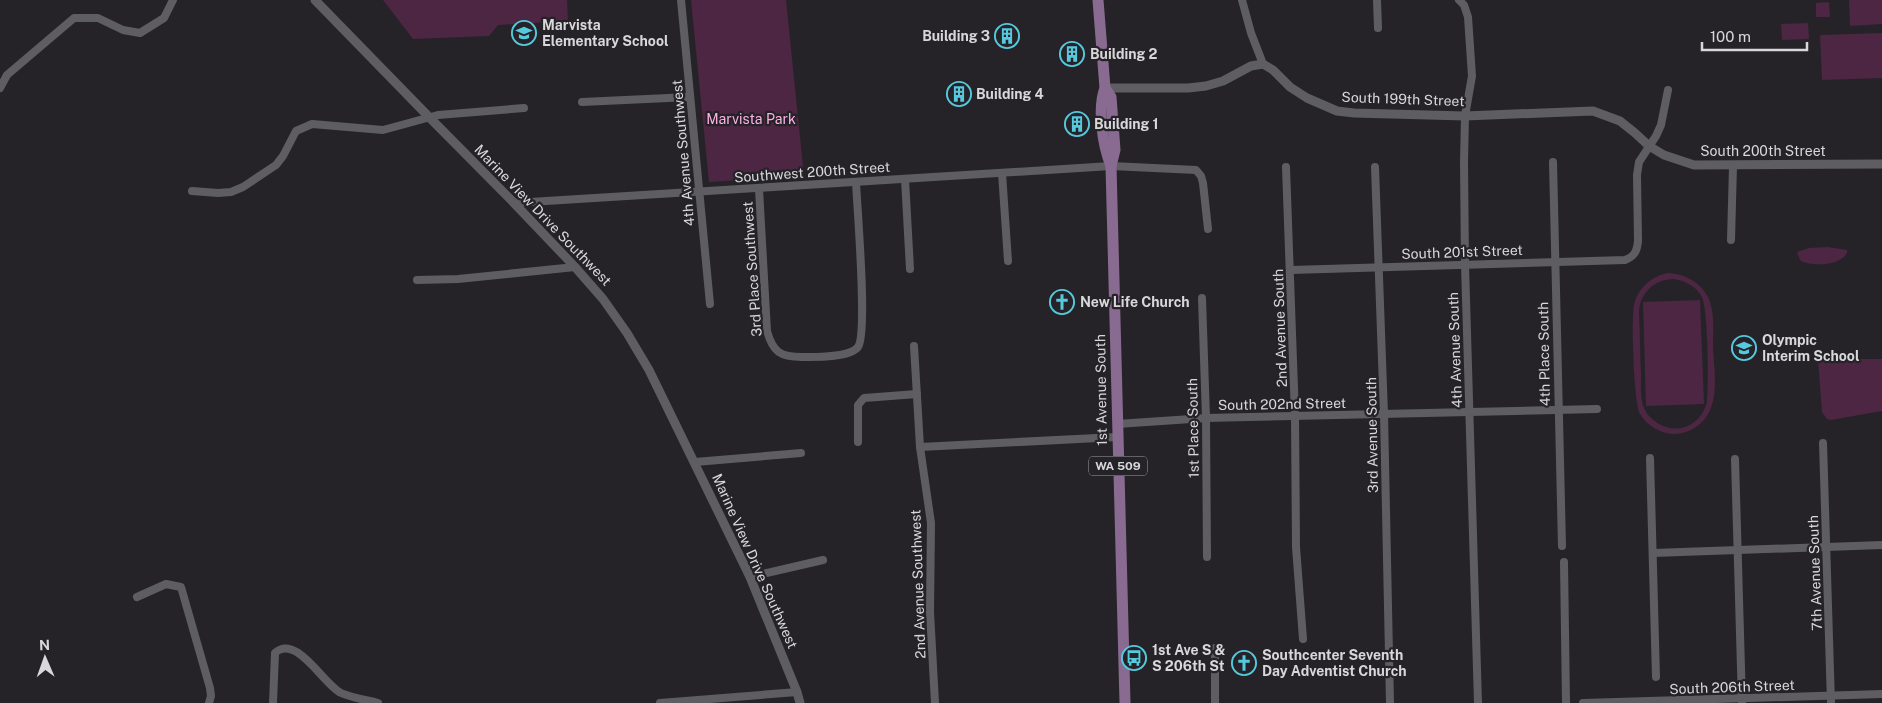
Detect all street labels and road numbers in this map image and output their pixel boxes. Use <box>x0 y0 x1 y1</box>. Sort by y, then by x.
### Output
street label: 4th Avenue Southwest <box>669 79 697 227</box>
street label: South 199th Street <box>1341 89 1465 109</box>
street label: Marine View Drive Southwest <box>471 141 615 289</box>
street label: South 200th Street <box>1700 143 1826 159</box>
street label: Southwest 200th Street <box>733 159 891 185</box>
street label: 3rd Place Southwest <box>739 201 765 337</box>
street label: South 201st Street <box>1401 242 1523 262</box>
street label: 2nd Avenue South <box>1270 269 1290 387</box>
street label: 4th Avenue South <box>1445 292 1465 408</box>
street label: 4th Place South <box>1535 302 1553 406</box>
street label: 1st Avenue South <box>1092 334 1110 446</box>
street label: 3rd Avenue South <box>1363 377 1381 493</box>
street label: 1st Place South <box>1184 378 1202 478</box>
street label: South 202nd Street <box>1218 395 1346 413</box>
road number: WA 509 <box>1089 456 1147 476</box>
street label: Marine View Drive Southwest <box>709 471 801 651</box>
street label: 2nd Avenue Southwest <box>907 509 929 659</box>
street label: 7th Avenue South <box>1805 515 1825 631</box>
street label: South 206th Street <box>1669 677 1795 697</box>

